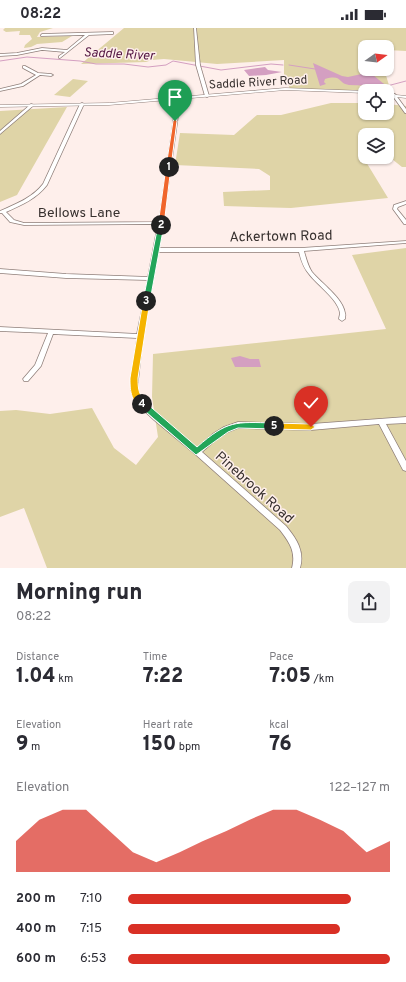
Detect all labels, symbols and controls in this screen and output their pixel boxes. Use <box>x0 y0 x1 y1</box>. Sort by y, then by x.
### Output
text: 08:22 <box>20 5 61 24</box>
north arrow <box>358 40 394 76</box>
map controls <box>358 40 394 164</box>
water label: Saddle River <box>83 45 156 65</box>
street label: Saddle River Road <box>208 72 308 94</box>
pin <box>158 80 192 121</box>
button: locate <box>358 84 394 120</box>
icon: arrive <box>164 86 186 108</box>
button: layers <box>358 128 394 164</box>
pin: 1 <box>159 157 179 177</box>
text: 1 <box>167 160 171 174</box>
street label: Bellows Lane <box>38 205 120 222</box>
pin: 2 <box>151 215 171 235</box>
text: 2 <box>158 218 164 232</box>
street label: Ackertown Road <box>229 228 333 246</box>
pin: 3 <box>136 291 156 311</box>
text: 3 <box>143 294 149 308</box>
pin <box>294 386 328 427</box>
icon: check <box>300 392 322 414</box>
pin: 4 <box>132 394 152 414</box>
text: 4 <box>138 397 146 411</box>
pin: 5 <box>264 416 284 436</box>
text: 5 <box>271 419 277 433</box>
street label: Pinebrook Road <box>211 448 297 528</box>
text: Morning run <box>16 580 142 607</box>
button: share <box>348 581 390 623</box>
text: 08:22 <box>16 609 51 625</box>
text: Distance <box>16 650 59 664</box>
text: Time <box>143 650 167 664</box>
text: Pace <box>269 650 294 664</box>
text: 1.04 <box>16 664 56 690</box>
text: 7:22 <box>143 664 183 690</box>
text: 7:05 <box>269 664 311 690</box>
text: km <box>56 672 73 686</box>
text: /km <box>311 672 334 686</box>
text: Elevation <box>16 718 61 732</box>
text: Heart rate <box>143 718 193 732</box>
text: kcal <box>269 718 289 732</box>
text: 9 <box>16 732 28 758</box>
text: 150 <box>143 732 176 758</box>
text: 76 <box>269 732 292 758</box>
text: m <box>28 740 40 754</box>
text: bpm <box>176 740 200 754</box>
text: Elevation <box>16 780 69 796</box>
text: 122–127 m <box>330 780 390 796</box>
text: 200 m <box>16 891 56 907</box>
text: 7:10 <box>80 891 102 907</box>
text: 400 m <box>16 921 56 937</box>
text: 7:15 <box>80 921 102 937</box>
text: 600 m <box>16 951 56 967</box>
text: 6:53 <box>80 951 107 967</box>

